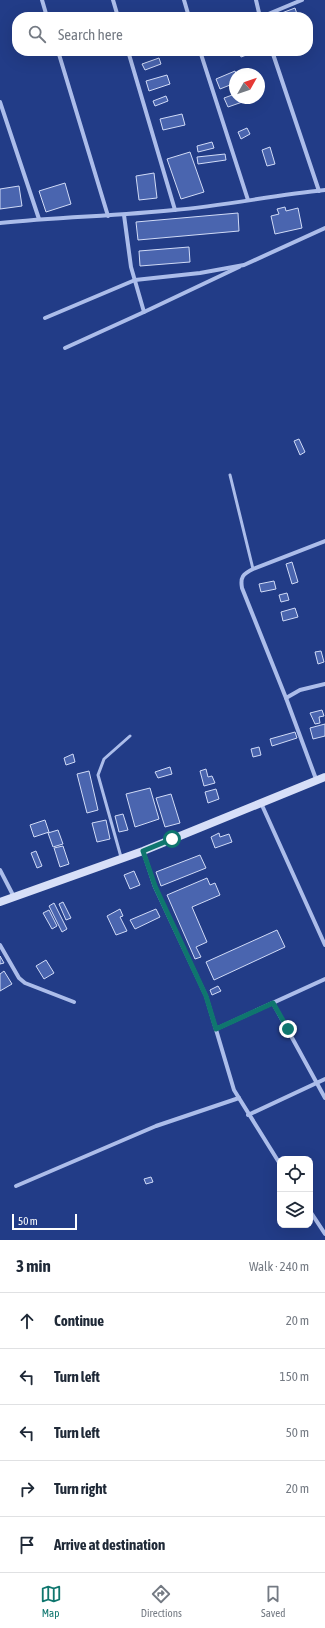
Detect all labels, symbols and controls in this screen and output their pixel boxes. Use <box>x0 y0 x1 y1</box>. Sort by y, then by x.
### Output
search box <box>12 12 313 56</box>
icon: search <box>26 23 48 45</box>
text: Search here <box>58 26 123 43</box>
north arrow <box>229 68 265 104</box>
route start <box>163 830 181 848</box>
route end <box>279 1020 297 1038</box>
map controls <box>277 1156 313 1228</box>
button: locate <box>277 1156 313 1192</box>
button: layers <box>277 1192 313 1228</box>
scale bar <box>12 1212 77 1231</box>
text: 50 m <box>18 1215 38 1227</box>
text: 3 min <box>16 1256 51 1276</box>
text: Walk · 240 m <box>249 1259 309 1274</box>
icon: ahead <box>16 1310 38 1332</box>
text: Continue <box>54 1312 104 1329</box>
text: 20 m <box>286 1313 309 1328</box>
icon: left <box>16 1366 38 1388</box>
text: Turn left <box>54 1368 100 1385</box>
text: 150 m <box>280 1369 309 1384</box>
icon: left <box>16 1422 38 1444</box>
text: Turn left <box>54 1424 100 1441</box>
text: 50 m <box>286 1425 309 1440</box>
icon: right <box>16 1478 38 1500</box>
text: Turn right <box>54 1480 107 1497</box>
text: 20 m <box>286 1481 309 1496</box>
icon: arrive <box>16 1534 38 1556</box>
text: Arrive at destination <box>54 1536 165 1553</box>
tab: Map <box>40 1583 62 1619</box>
tab: Directions <box>141 1583 182 1619</box>
tab: Saved <box>261 1583 285 1619</box>

